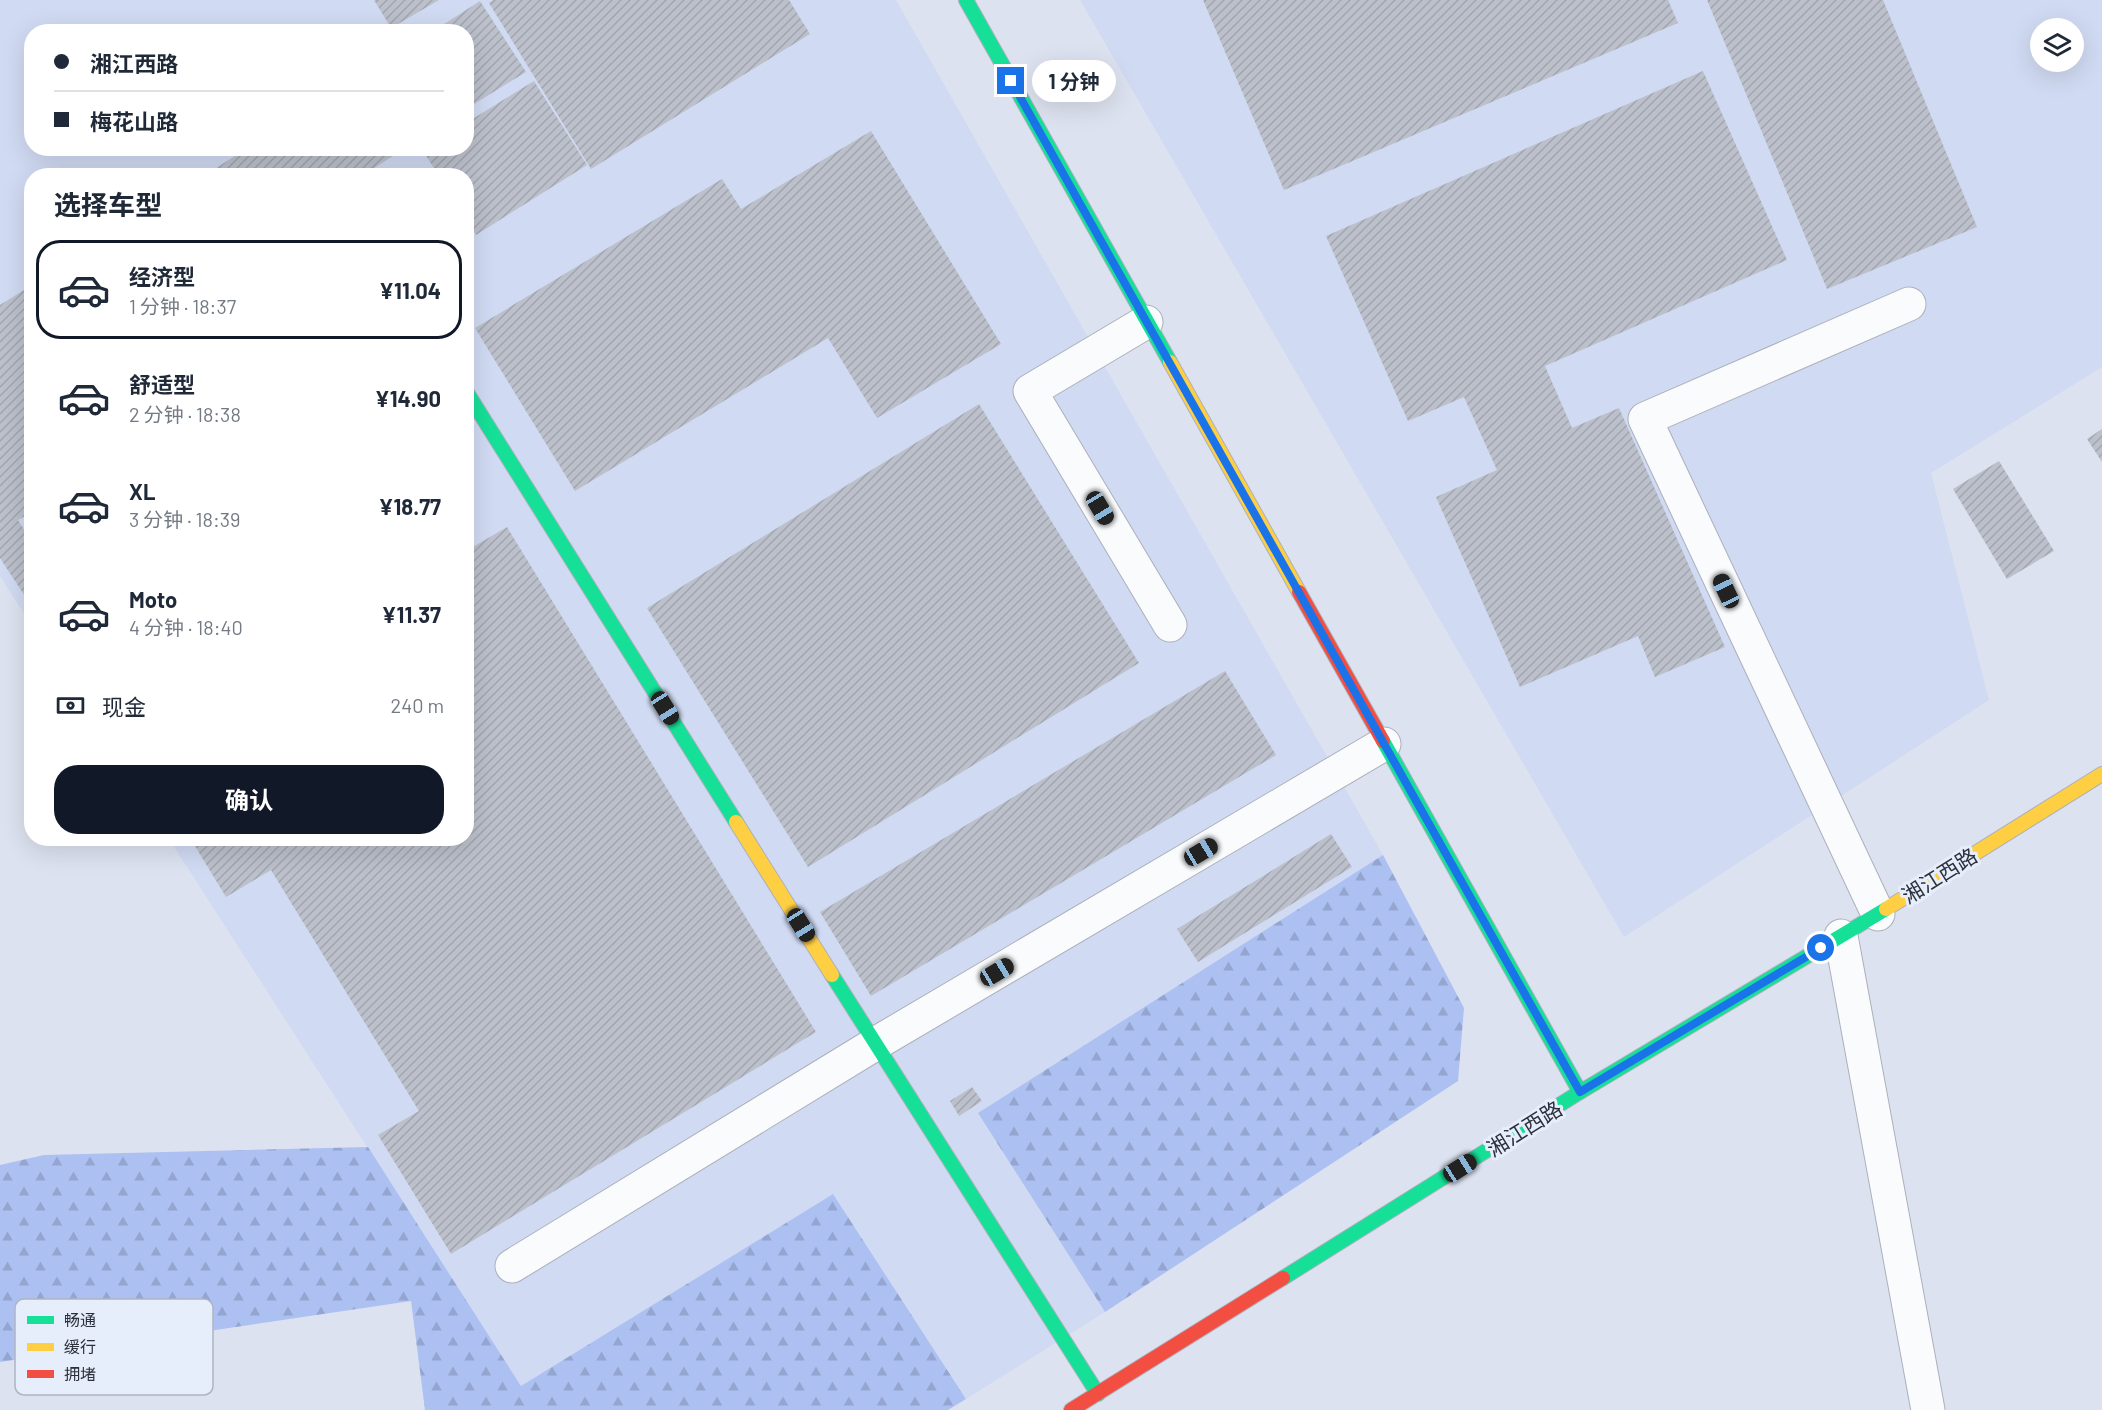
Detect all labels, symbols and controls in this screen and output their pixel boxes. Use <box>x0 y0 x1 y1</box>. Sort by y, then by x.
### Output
map controls <box>2030 18 2084 72</box>
button: layers <box>2030 18 2084 72</box>
text: 湘江西路 <box>90 50 178 76</box>
callout: 1 分钟 <box>1032 60 1116 102</box>
route end <box>997 67 1024 94</box>
text: 1 分钟 <box>1048 69 1100 93</box>
text: 梅花山路 <box>90 108 178 134</box>
text: 选择车型 <box>54 188 162 220</box>
icon: car <box>57 263 111 317</box>
text: 经济型 <box>129 263 195 289</box>
text: ¥11.04 <box>379 277 441 303</box>
text: 1 分钟 · 18:37 <box>129 294 236 318</box>
icon: car <box>57 371 111 425</box>
text: 舒适型 <box>129 371 195 397</box>
text: ¥14.90 <box>375 385 441 411</box>
text: 2 分钟 · 18:38 <box>129 402 241 426</box>
text: XL <box>129 478 155 504</box>
icon: car <box>57 479 111 533</box>
car <box>1083 488 1117 528</box>
text: ¥18.77 <box>378 493 441 519</box>
text: 3 分钟 · 18:39 <box>129 507 240 531</box>
car <box>1710 571 1742 611</box>
text: Moto <box>129 586 177 612</box>
icon: car <box>57 587 111 641</box>
text: ¥11.37 <box>381 601 441 627</box>
text: 4 分钟 · 18:40 <box>129 615 243 639</box>
car <box>648 688 682 728</box>
icon: cash <box>54 689 87 722</box>
text: 现金 <box>102 693 146 719</box>
text: 240 m <box>390 693 444 717</box>
button: 确认 <box>54 765 444 834</box>
car <box>1181 835 1221 869</box>
street label: 湘江西路 <box>1897 842 1981 908</box>
car <box>784 905 818 945</box>
route start <box>1807 934 1834 961</box>
car <box>977 955 1017 989</box>
street label: 湘江西路 <box>1482 1095 1566 1161</box>
car <box>1440 1151 1480 1185</box>
legend <box>15 1299 213 1395</box>
text: 畅通 <box>64 1310 96 1329</box>
text: 缓行 <box>64 1337 96 1356</box>
text: 拥堵 <box>64 1364 96 1383</box>

